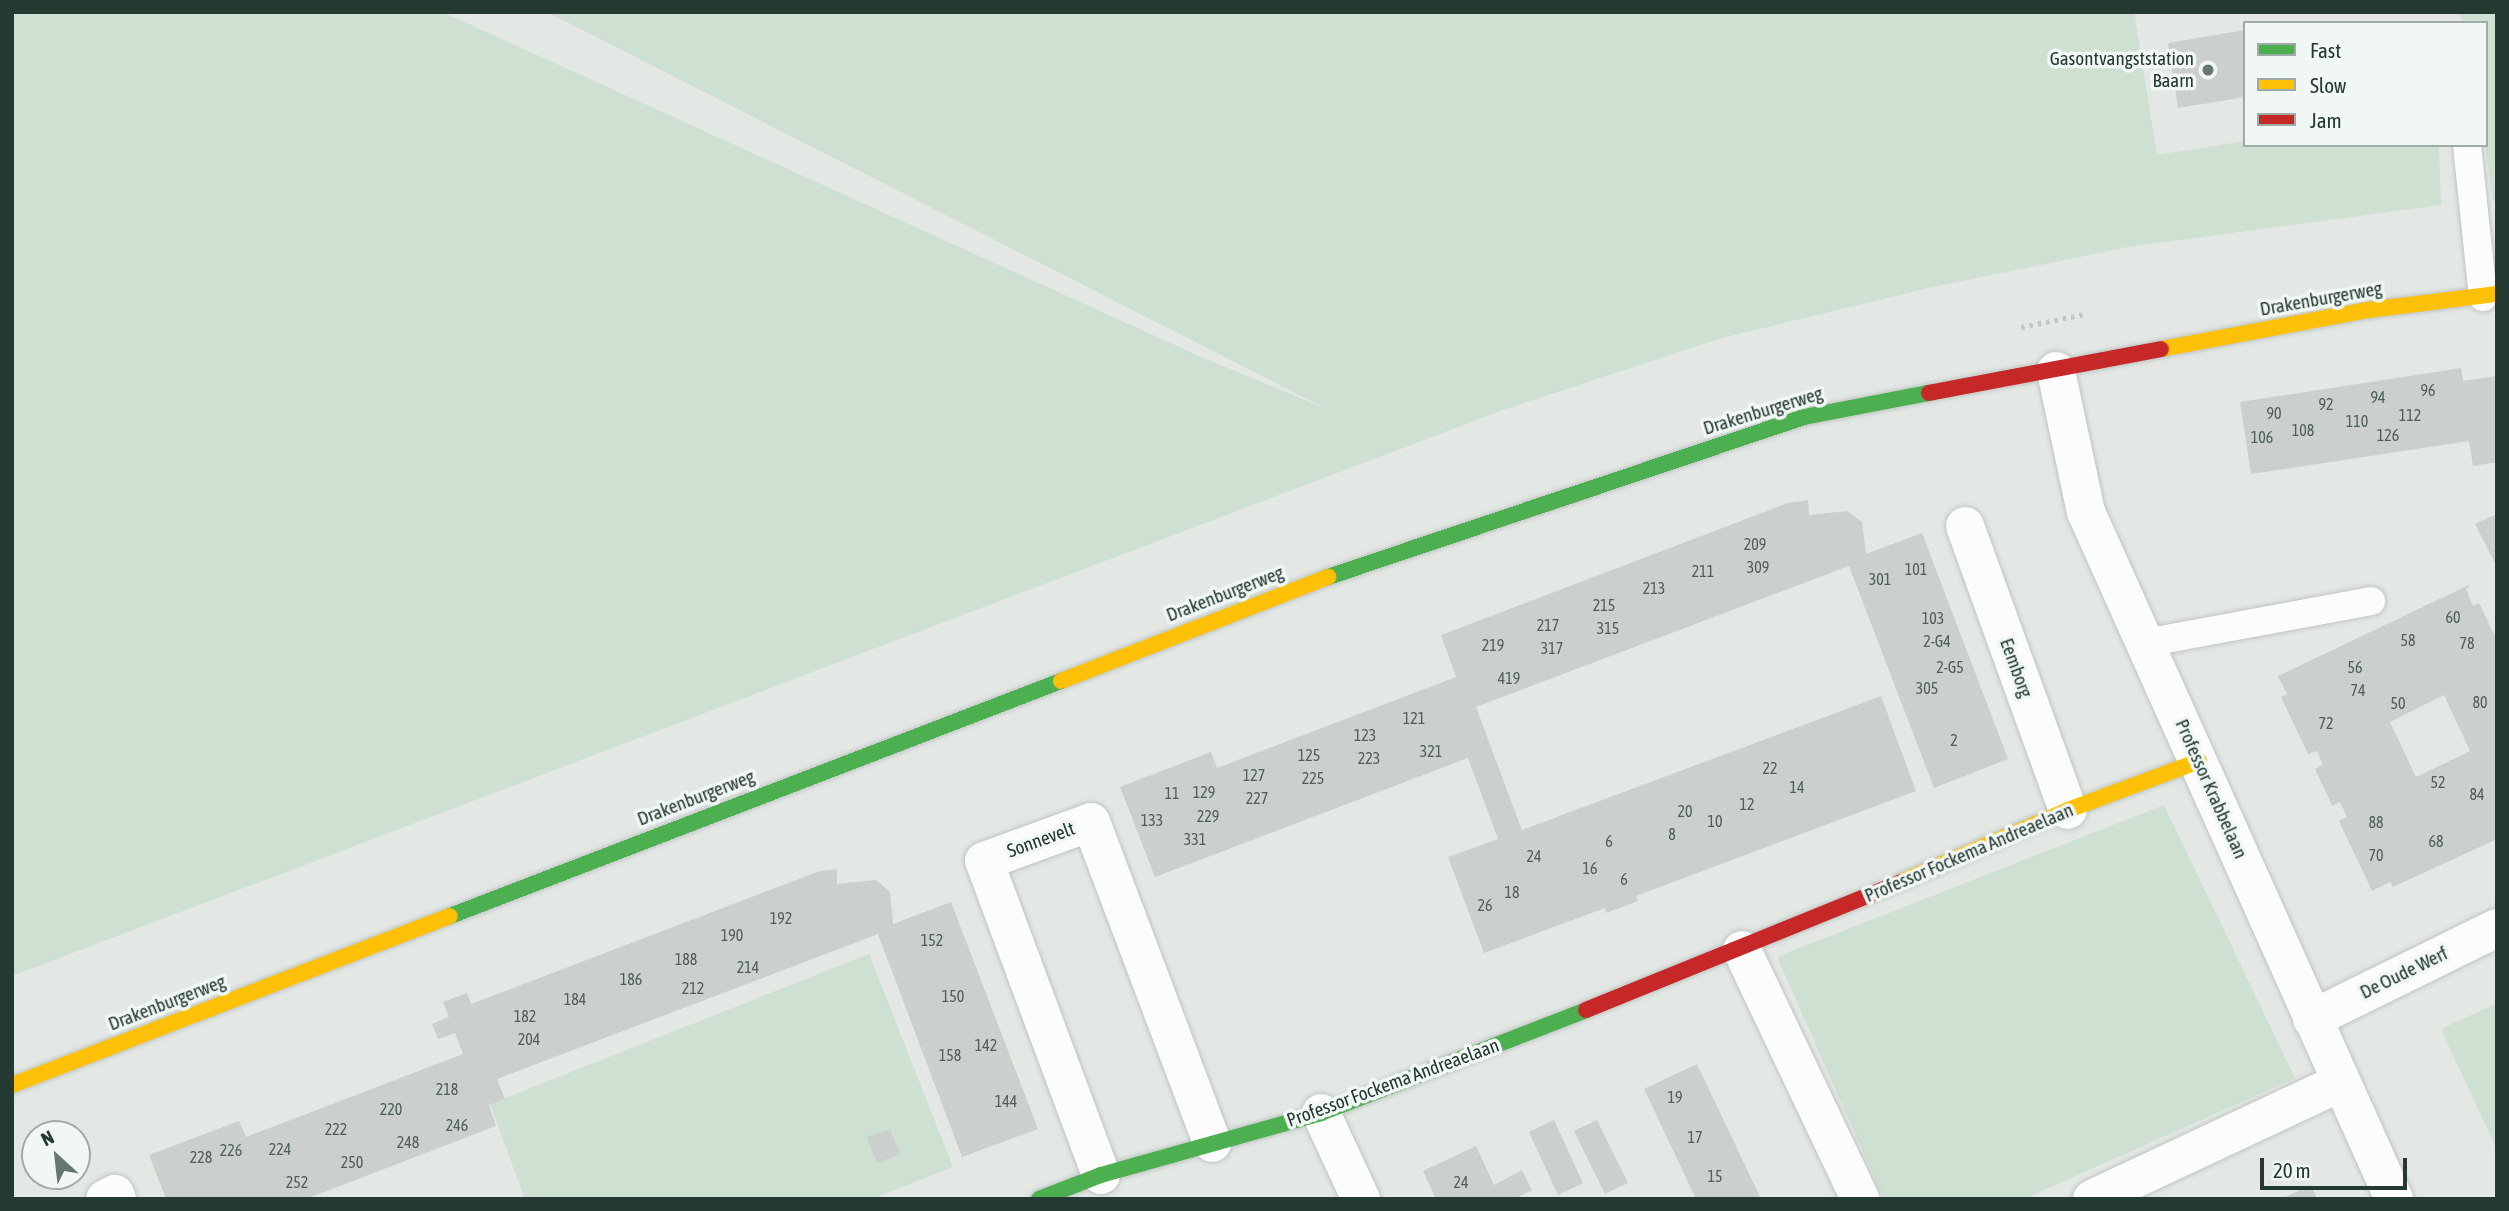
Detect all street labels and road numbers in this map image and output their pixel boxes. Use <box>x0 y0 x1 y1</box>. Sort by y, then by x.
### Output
street label: Drakenburgerweg <box>2258 277 2384 321</box>
street label: Drakenburgerweg <box>1701 382 1825 440</box>
street label: Drakenburgerweg <box>1163 561 1287 627</box>
street label: Eemborg <box>1995 635 2037 701</box>
street label: Professor Krabbelaan <box>2170 716 2252 862</box>
street label: Drakenburgerweg <box>634 765 758 831</box>
street label: Professor Fockema Andreaelaan <box>1861 799 2077 907</box>
street label: Sonnevelt <box>1004 817 1078 863</box>
street label: De Oude Werf <box>2356 942 2452 1004</box>
street label: Drakenburgerweg <box>105 970 229 1036</box>
street label: Professor Fockema Andreaelaan <box>1284 1034 1502 1132</box>

